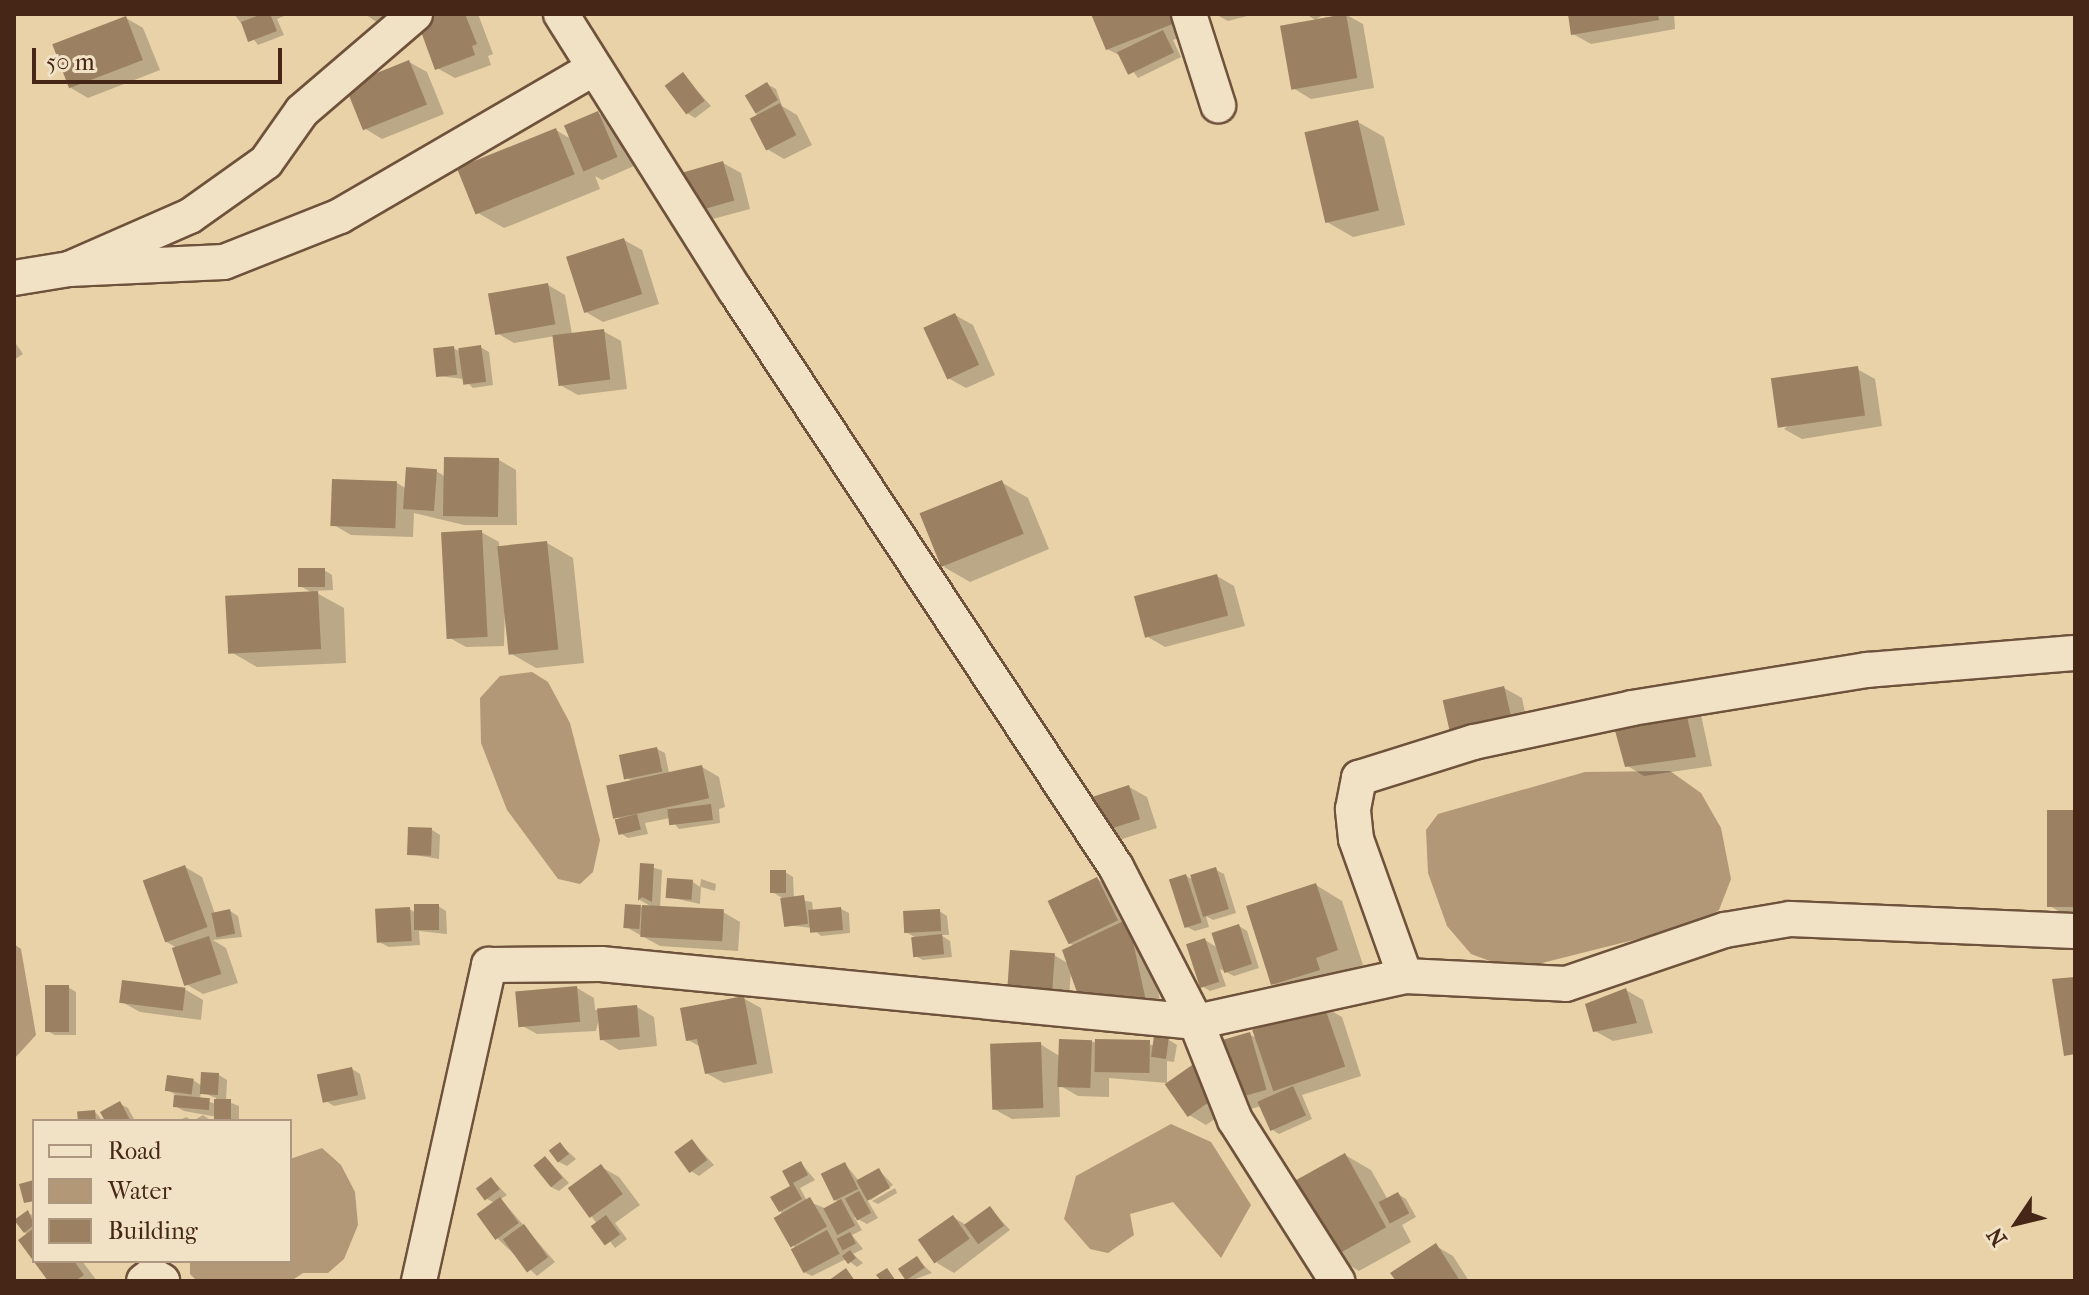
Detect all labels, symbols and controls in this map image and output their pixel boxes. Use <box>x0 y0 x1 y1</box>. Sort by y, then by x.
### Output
scale bar <box>36 32 286 82</box>
text: 50 m <box>46 48 95 76</box>
legend <box>32 1119 292 1263</box>
text: Road <box>108 1137 161 1165</box>
text: Water <box>108 1177 172 1205</box>
north arrow <box>1977 1183 2057 1263</box>
text: Building <box>108 1217 198 1245</box>
text: N <box>1982 1222 2013 1251</box>

